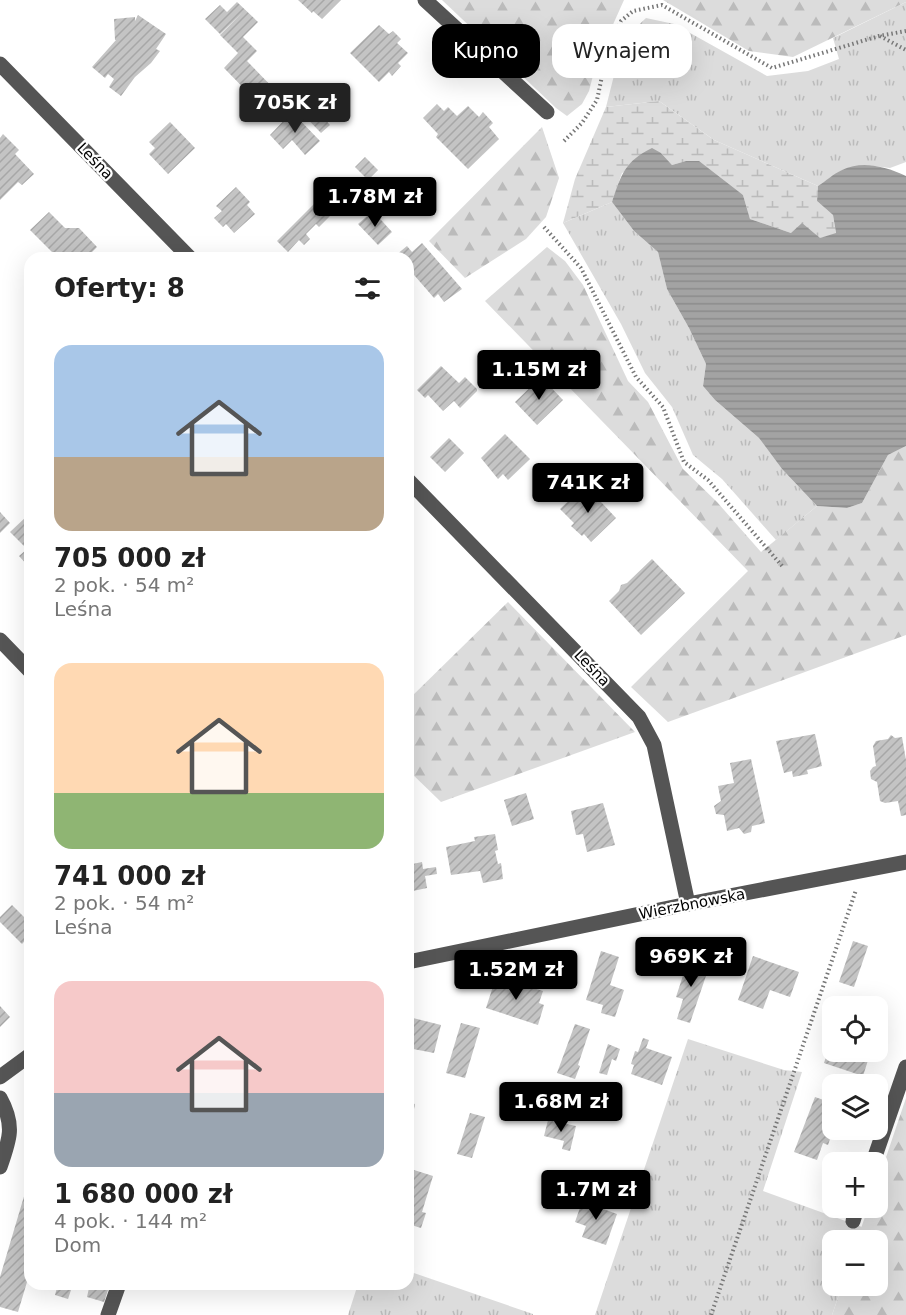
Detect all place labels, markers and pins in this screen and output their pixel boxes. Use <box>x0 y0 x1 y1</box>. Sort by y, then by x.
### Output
pin: 705K zł <box>240 83 350 134</box>
pin: 1.78M zł <box>313 177 437 228</box>
pin: 1.15M zł <box>477 350 601 401</box>
pin: 741K zł <box>533 463 643 514</box>
pin: 969K zł <box>636 937 746 988</box>
pin: 1.52M zł <box>454 950 578 1001</box>
pin: 1.68M zł <box>499 1082 623 1133</box>
pin: 1.7M zł <box>541 1170 651 1221</box>

